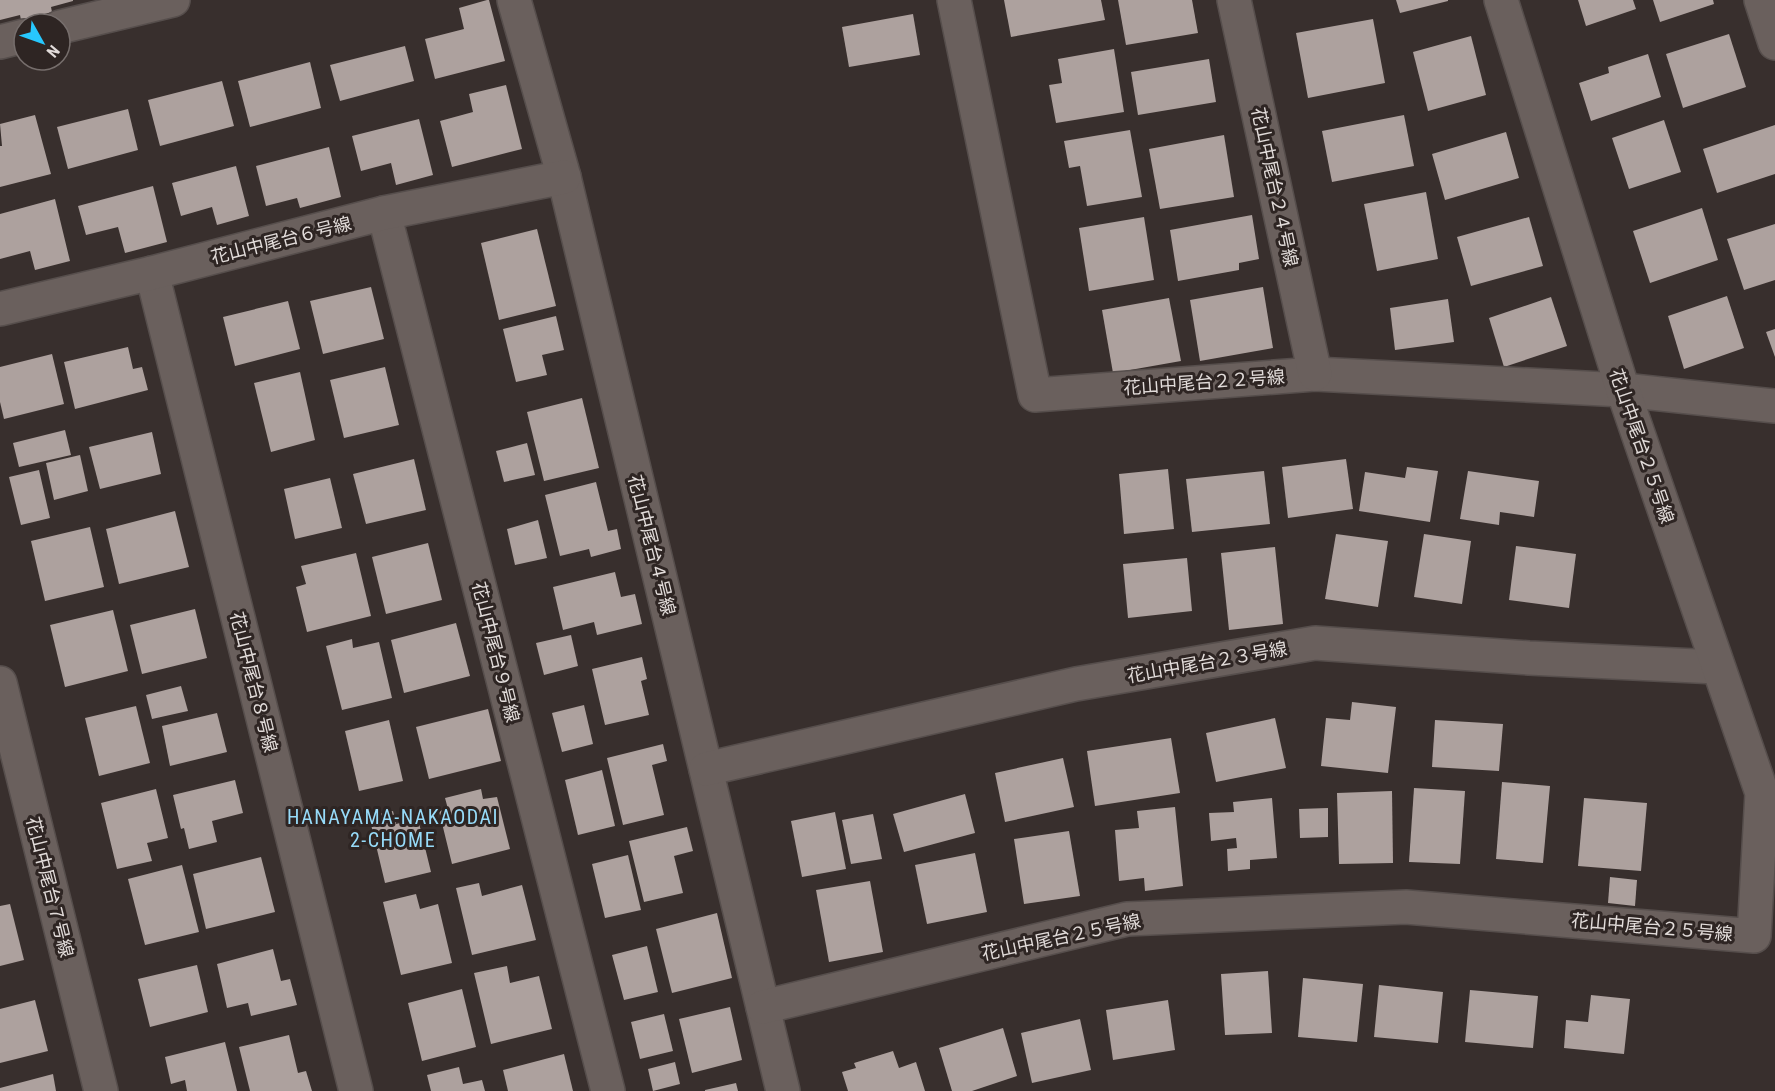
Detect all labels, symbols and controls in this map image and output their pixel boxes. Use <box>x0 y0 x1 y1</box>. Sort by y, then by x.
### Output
north arrow <box>12 12 72 72</box>
text: N <box>43 41 64 61</box>
street label: 花山中尾台２４号線 <box>1248 106 1302 268</box>
street label: 花山中尾台６号線 <box>209 212 353 268</box>
street label: 花山中尾台２２号線 <box>1122 366 1286 398</box>
street label: 花山中尾台２５号線 <box>1606 366 1678 526</box>
street label: 花山中尾台４号線 <box>624 473 680 617</box>
street label: 花山中尾台９号線 <box>468 580 524 724</box>
street label: 花山中尾台８号線 <box>226 610 282 754</box>
street label: 花山中尾台２３号線 <box>1125 638 1289 686</box>
district label: HANAYAMA-NAKAODAI 2-CHOME <box>287 805 499 852</box>
street label: 花山中尾台７号線 <box>22 815 78 959</box>
street label: 花山中尾台２５号線 <box>1570 909 1734 945</box>
street label: 花山中尾台２５号線 <box>980 910 1142 964</box>

